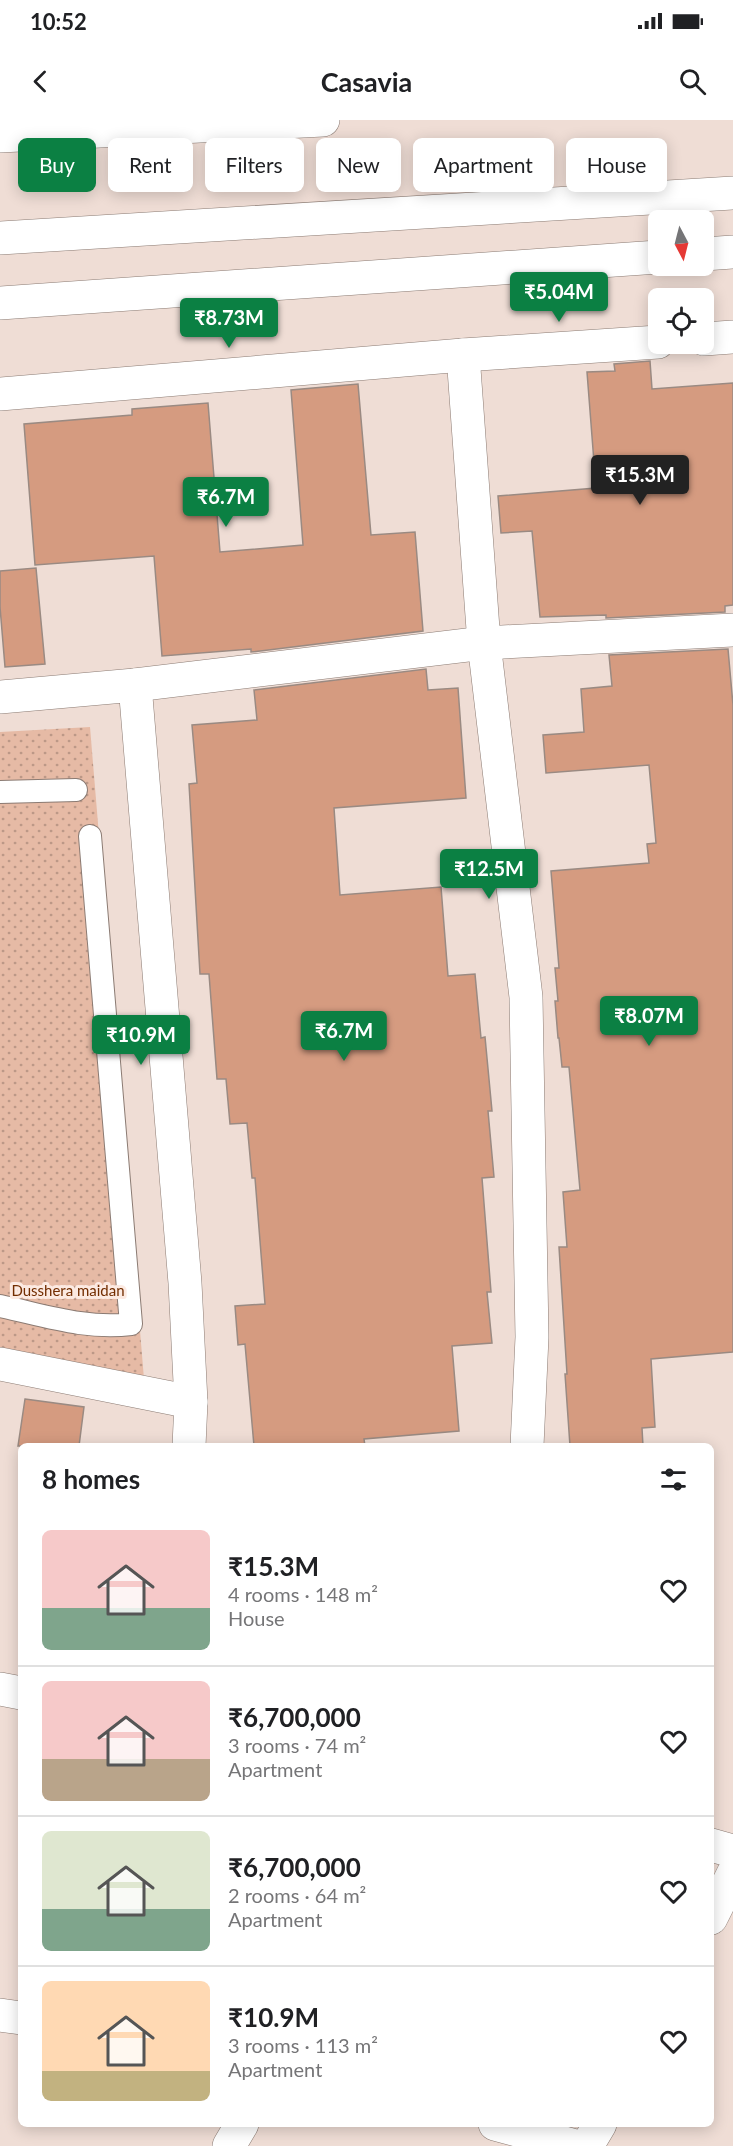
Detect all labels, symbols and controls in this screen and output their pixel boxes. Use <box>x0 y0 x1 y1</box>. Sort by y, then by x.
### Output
text: 10:52 <box>30 8 87 35</box>
icon: back <box>24 65 57 98</box>
text: Casavia <box>321 65 412 98</box>
icon: search <box>676 65 709 98</box>
chip: Buy <box>18 138 96 192</box>
chip: Rent <box>108 138 193 192</box>
chip: Filters <box>205 138 304 192</box>
chip: New <box>316 138 401 192</box>
chip: Apartment <box>413 138 554 192</box>
chip: House <box>566 138 667 192</box>
north arrow <box>648 210 714 276</box>
map controls <box>648 210 714 354</box>
pin: ₹5.04M <box>510 272 608 323</box>
text: ₹5.04M <box>524 279 594 303</box>
button: locate <box>648 288 714 354</box>
pin: ₹8.73M <box>180 298 278 349</box>
text: ₹8.73M <box>194 305 264 329</box>
pin: ₹15.3M <box>591 455 689 506</box>
text: ₹15.3M <box>605 462 675 486</box>
pin: ₹6.7M <box>184 477 268 528</box>
text: ₹6.7M <box>197 484 255 508</box>
pin: ₹12.5M <box>440 849 538 900</box>
text: ₹12.5M <box>454 856 524 880</box>
pin: ₹8.07M <box>600 996 698 1047</box>
text: ₹8.07M <box>614 1003 684 1027</box>
pin: ₹6.7M <box>302 1011 386 1062</box>
pin: ₹10.9M <box>92 1015 190 1066</box>
text: ₹6.7M <box>315 1018 373 1042</box>
text: ₹10.9M <box>106 1022 176 1046</box>
park label: Dusshera maidan <box>11 1281 125 1299</box>
text: 8 homes <box>42 1463 140 1495</box>
icon: filters <box>657 1463 690 1496</box>
text: ₹15.3M <box>228 1550 319 1582</box>
icon: home <box>90 1554 162 1626</box>
icon: heart <box>657 1574 690 1607</box>
text: 4 rooms · 148 m² <box>228 1582 378 1606</box>
text: House <box>228 1606 285 1630</box>
text: ₹6,700,000 <box>228 1701 361 1733</box>
icon: home <box>90 1705 162 1777</box>
icon: heart <box>657 1725 690 1758</box>
text: 3 rooms · 74 m² <box>228 1733 366 1757</box>
text: Apartment <box>228 1757 322 1781</box>
text: ₹6,700,000 <box>228 1851 361 1883</box>
icon: home <box>90 1855 162 1927</box>
icon: heart <box>657 1875 690 1908</box>
text: 2 rooms · 64 m² <box>228 1883 366 1907</box>
text: Apartment <box>228 1907 322 1931</box>
text: ₹10.9M <box>228 2001 319 2033</box>
icon: home <box>90 2005 162 2077</box>
icon: heart <box>657 2025 690 2058</box>
text: 3 rooms · 113 m² <box>228 2033 378 2057</box>
text: Apartment <box>228 2057 322 2081</box>

